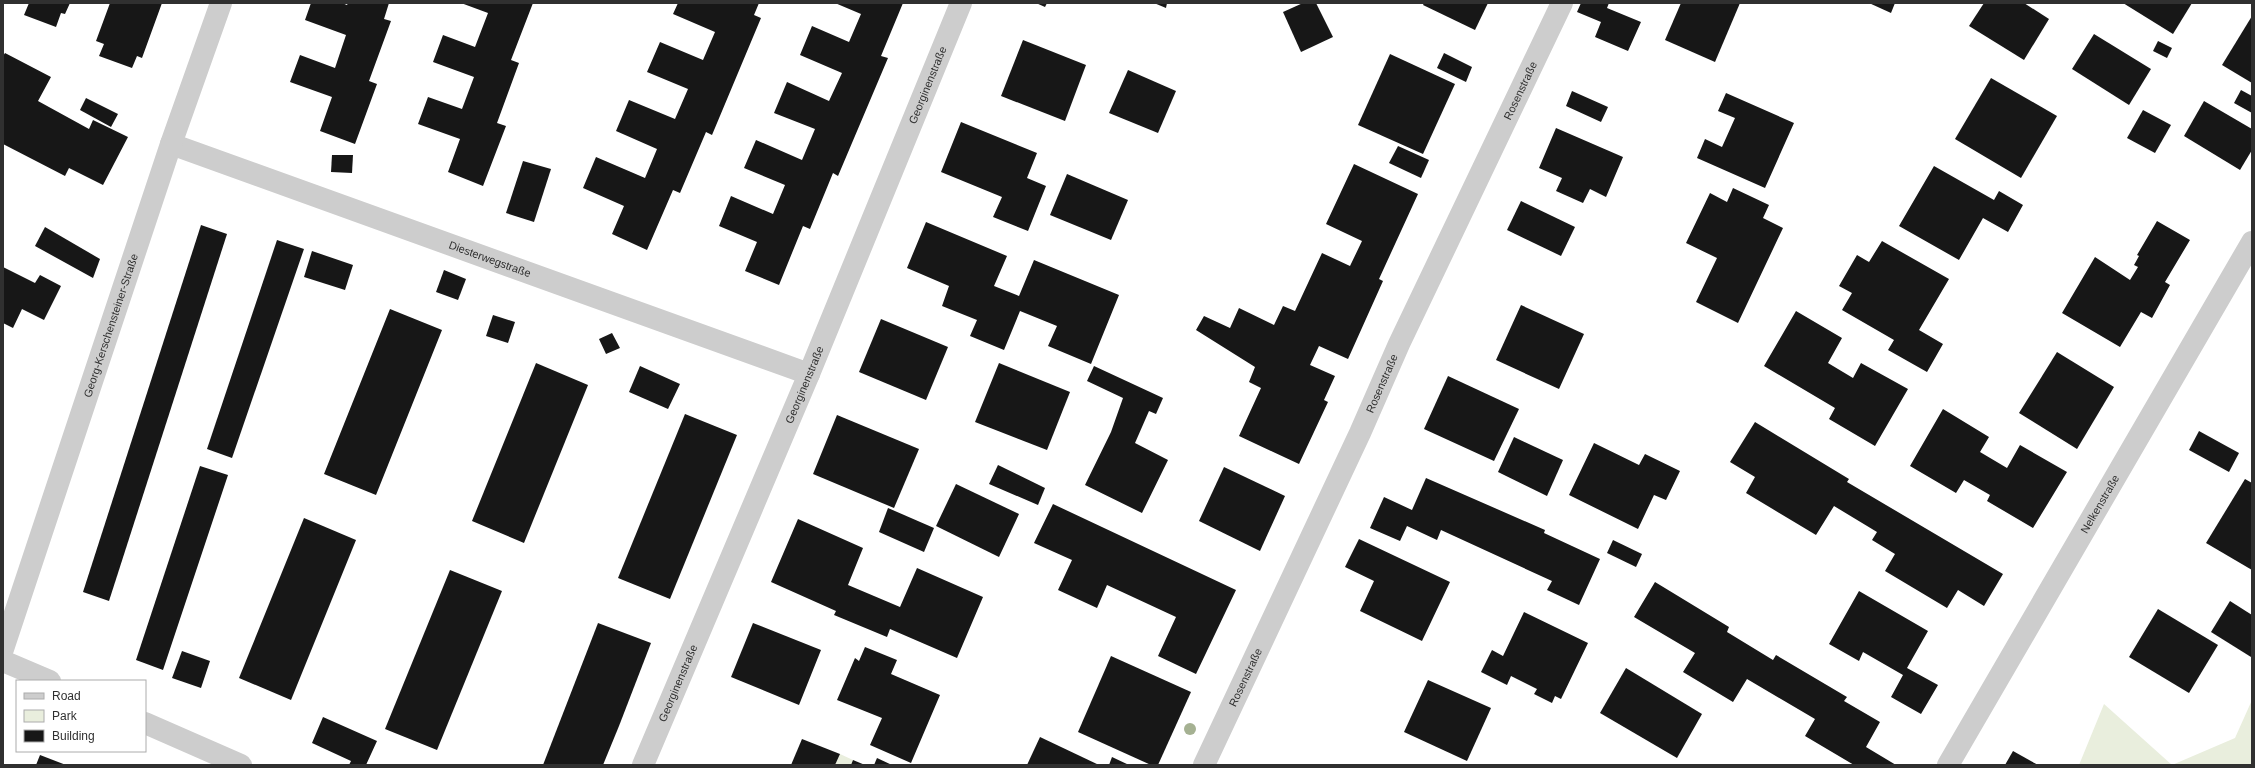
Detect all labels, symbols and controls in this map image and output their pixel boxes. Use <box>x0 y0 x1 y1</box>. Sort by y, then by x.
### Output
street label: Georginenstraße <box>906 45 949 126</box>
street label: Rosenstraße <box>1501 59 1539 121</box>
street label: Diesterwegstraße <box>447 239 533 279</box>
street label: Georg-Kerschensteiner-Straße <box>81 252 140 399</box>
street label: Georginenstraße <box>783 344 826 425</box>
street label: Rosenstraße <box>1364 352 1400 415</box>
street label: Nelkenstraße <box>2078 473 2121 535</box>
street label: Georginenstraße <box>656 643 699 723</box>
street label: Rosenstraße <box>1226 646 1264 708</box>
legend <box>16 680 146 752</box>
text: Road <box>52 689 81 703</box>
text: Park <box>52 709 78 723</box>
text: Building <box>52 729 95 743</box>

